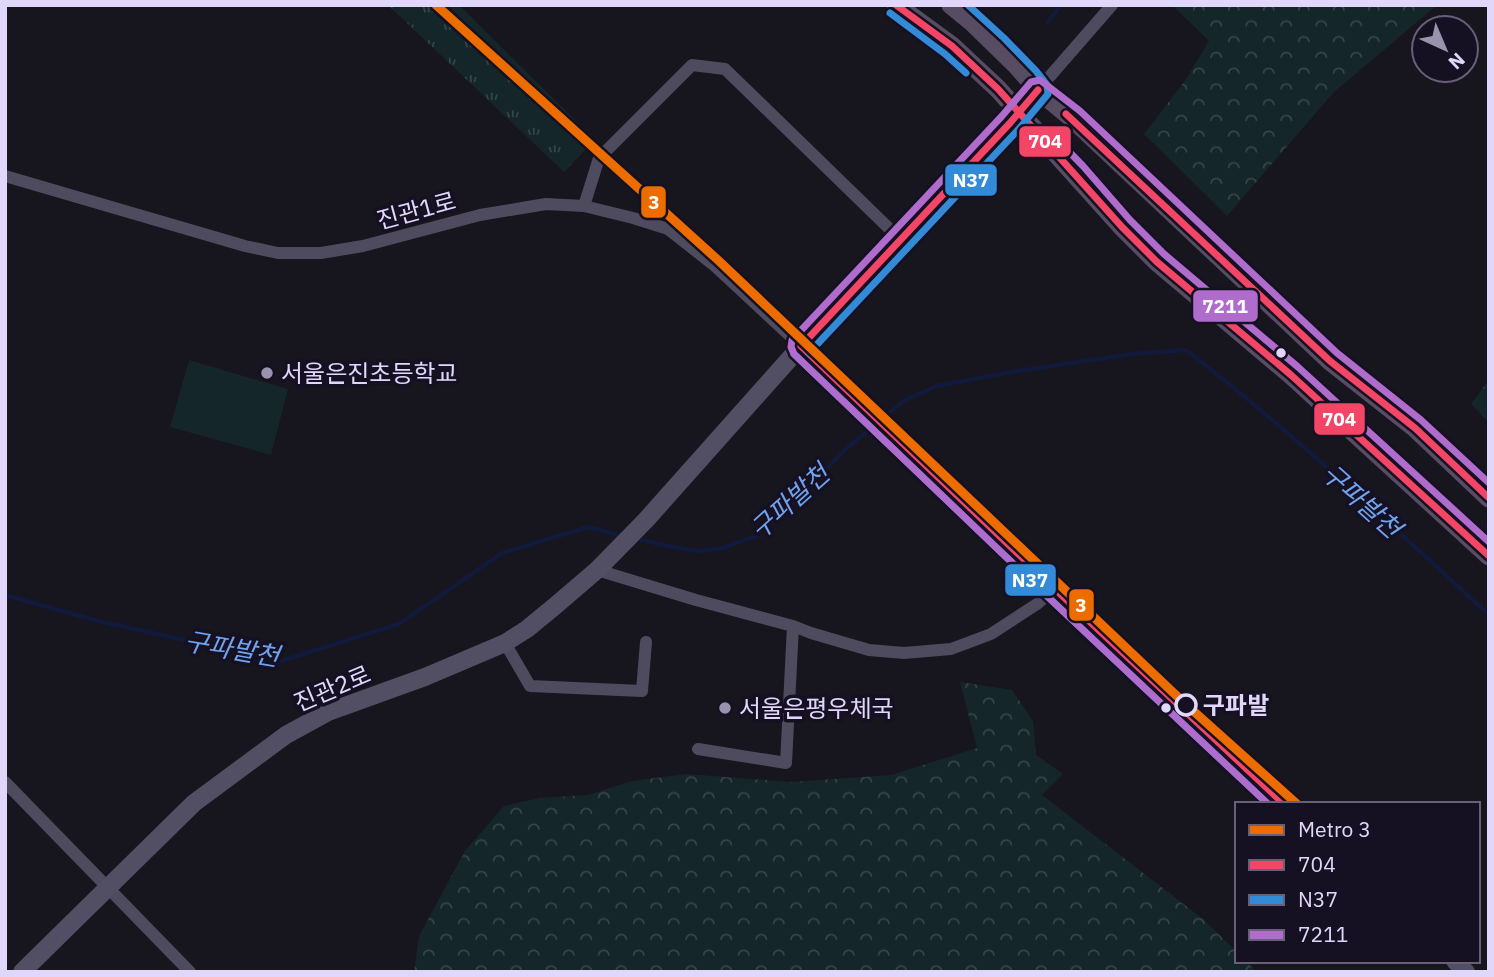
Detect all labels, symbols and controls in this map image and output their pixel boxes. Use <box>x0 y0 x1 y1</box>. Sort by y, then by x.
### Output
north arrow <box>1410 14 1480 84</box>
text: N <box>1444 48 1470 75</box>
line badge: 704 <box>1018 125 1072 158</box>
text: 704 <box>1028 129 1062 153</box>
line badge: N37 <box>944 163 998 197</box>
text: N37 <box>953 168 989 192</box>
street label: 진관1로 <box>373 184 459 236</box>
line badge: 3 <box>640 185 667 219</box>
text: 3 <box>648 190 660 214</box>
line badge: 7211 <box>1192 289 1259 323</box>
text: 7211 <box>1202 294 1248 318</box>
unlabelled marker <box>1274 346 1288 360</box>
place label: 서울은진초등학교 <box>281 357 458 389</box>
marker: 서울은진초등학교 <box>259 365 275 381</box>
line badge: 704 <box>1313 402 1366 436</box>
text: 704 <box>1322 407 1356 431</box>
water label: 구파발천 <box>742 454 838 546</box>
water label: 구파발천 <box>1315 455 1411 547</box>
line badge: N37 <box>1004 563 1057 597</box>
text: N37 <box>1012 568 1048 592</box>
line badge: 3 <box>1068 588 1095 622</box>
text: 3 <box>1075 593 1087 617</box>
water label: 구파발천 <box>182 623 285 674</box>
street label: 진관2로 <box>289 658 375 718</box>
place label: 구파발 <box>1203 689 1269 721</box>
place label: 서울은평우체국 <box>739 692 894 724</box>
marker: 구파발 <box>1175 694 1197 716</box>
marker: 서울은평우체국 <box>717 700 733 716</box>
unlabelled marker <box>1159 701 1173 715</box>
legend <box>1235 802 1480 963</box>
text: Metro 3 <box>1298 815 1371 843</box>
text: 704 <box>1298 850 1336 878</box>
text: N37 <box>1298 885 1338 913</box>
text: 7211 <box>1298 920 1348 948</box>

